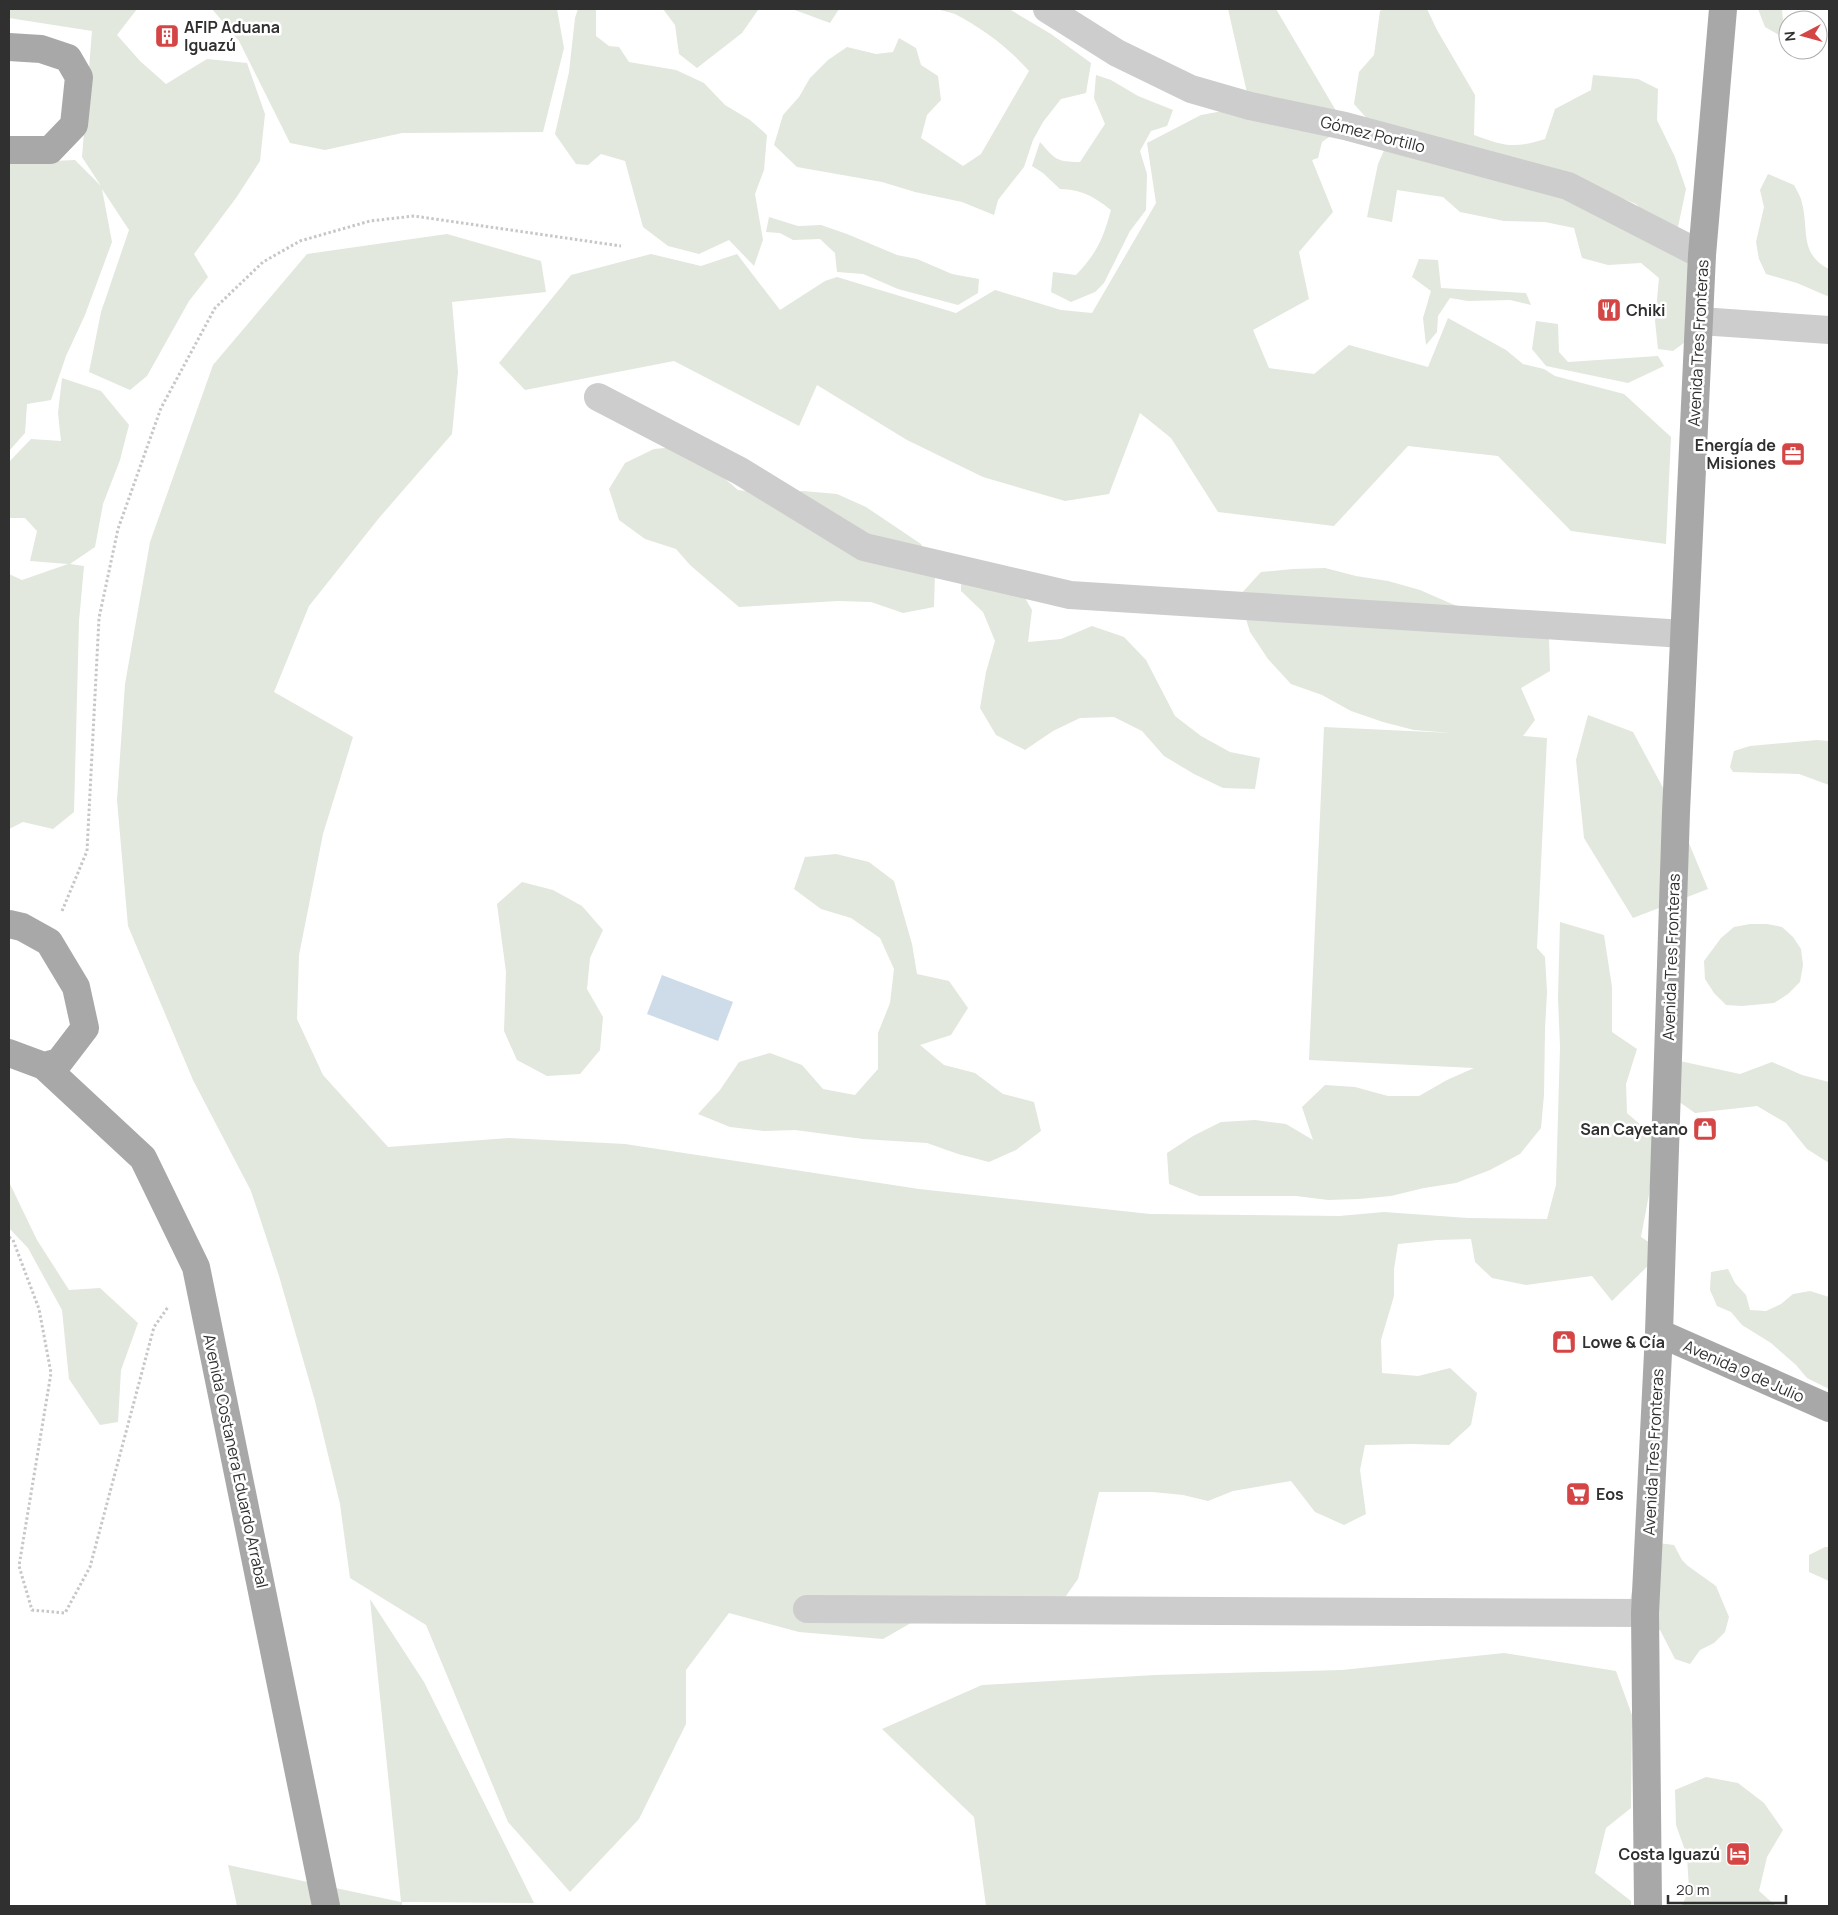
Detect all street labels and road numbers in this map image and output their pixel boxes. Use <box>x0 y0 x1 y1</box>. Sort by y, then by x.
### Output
street label: Gómez Portillo <box>1318 110 1428 158</box>
street label: Avenida Tres Fronteras <box>1683 259 1713 427</box>
street label: Avenida Tres Fronteras <box>1657 873 1685 1041</box>
street label: Avenida Costanera Eduardo Arrabal <box>198 1332 274 1590</box>
street label: Avenida 9 de Julio <box>1680 1334 1808 1408</box>
street label: Avenida Tres Fronteras <box>1638 1368 1668 1536</box>

